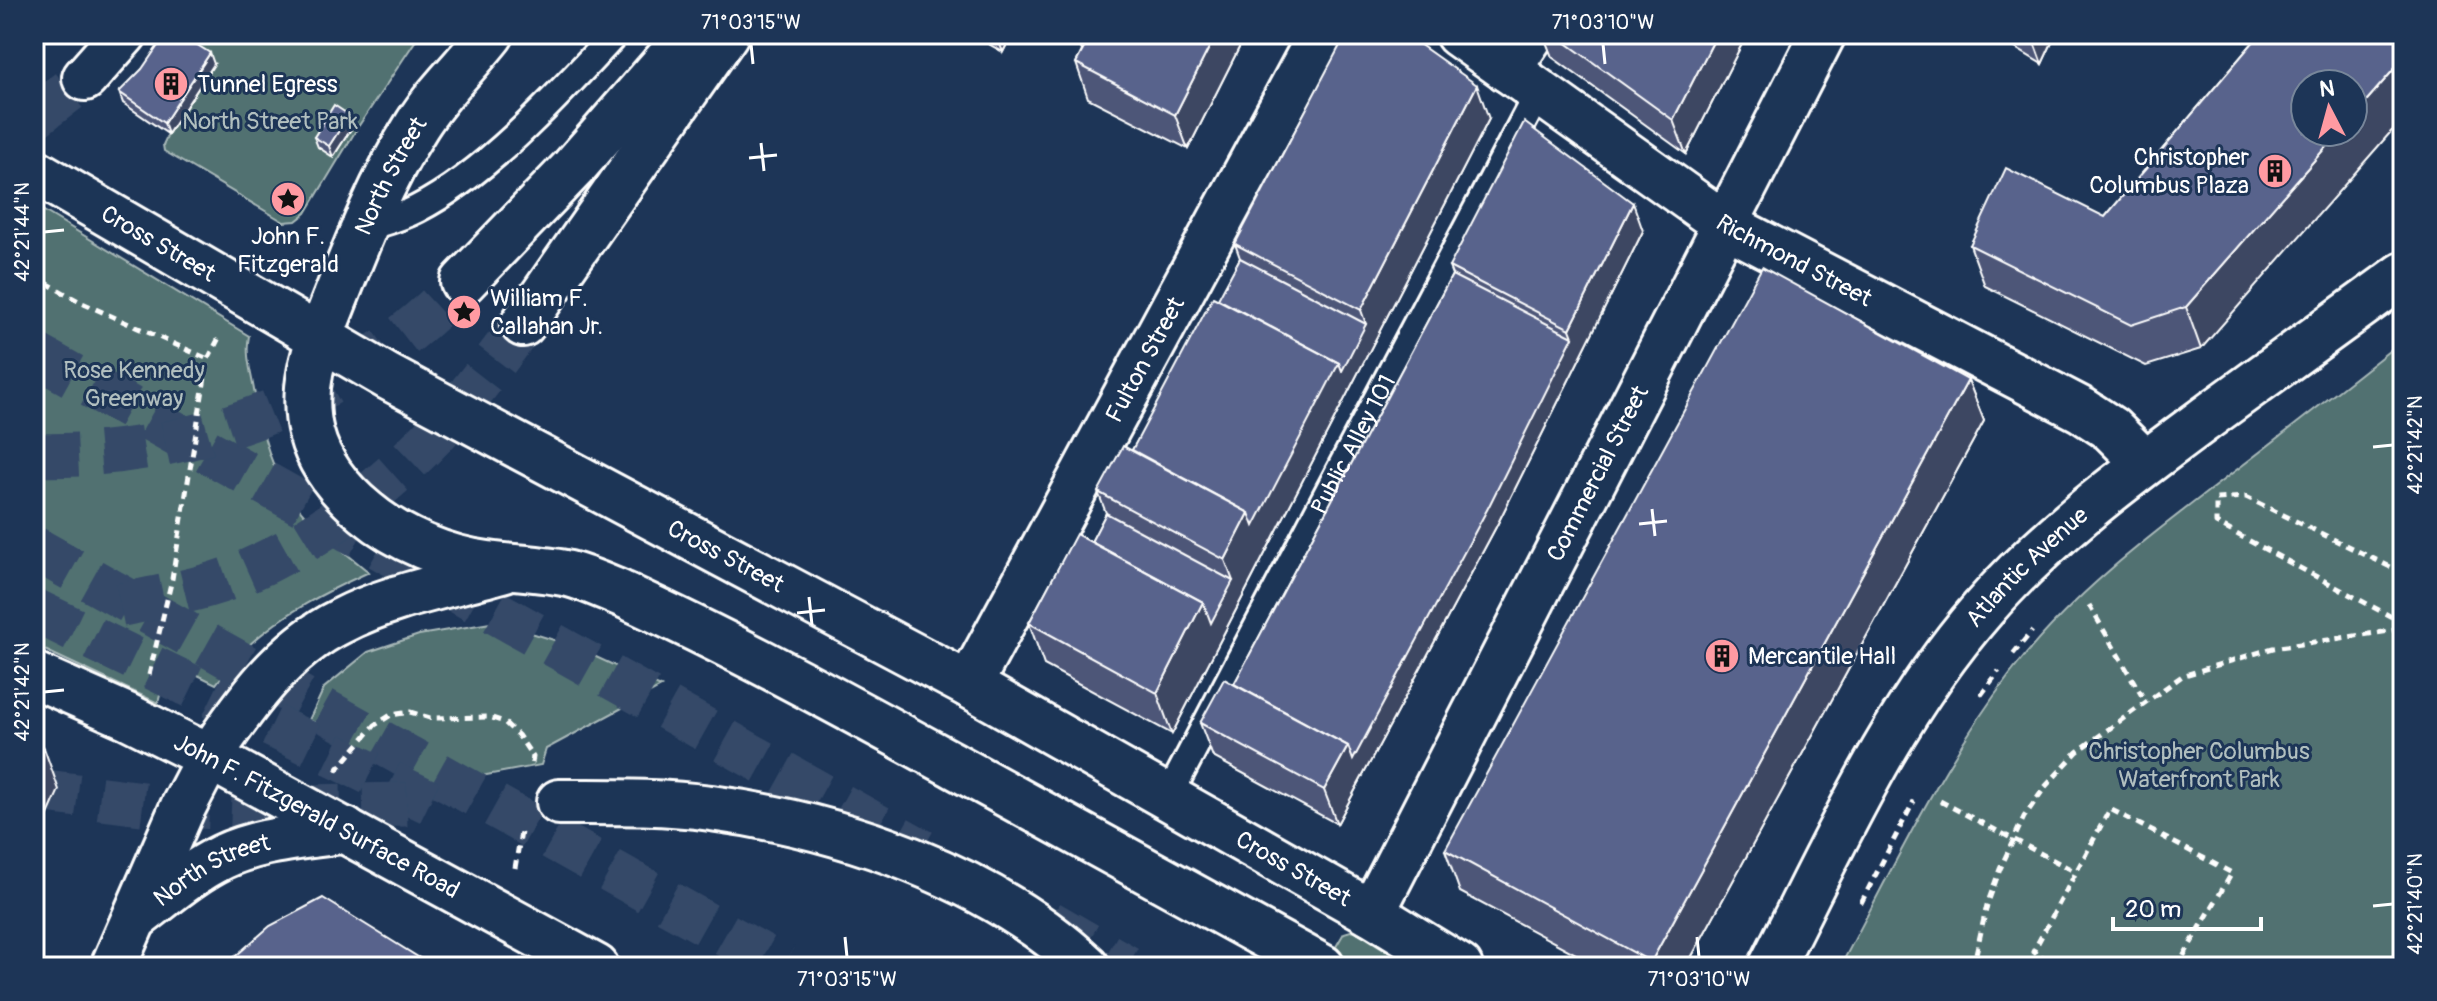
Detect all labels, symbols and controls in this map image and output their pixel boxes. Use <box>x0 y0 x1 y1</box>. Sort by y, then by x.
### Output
text: 71°03'15"W <box>701 10 801 35</box>
text: 71°03'10"W <box>1552 10 1654 35</box>
building icon: Tunnel Egress <box>152 65 190 103</box>
north arrow <box>2289 68 2369 148</box>
place label: Tunnel Egress <box>197 70 338 99</box>
text: N <box>2318 74 2336 104</box>
park label: North Street Park <box>182 107 358 136</box>
street label: North Street <box>348 111 433 239</box>
place label: Christopher Columbus Plaza <box>2089 143 2249 200</box>
building icon: Christopher Columbus Plaza <box>2256 152 2294 190</box>
place icon: John F. Fitzgerald <box>269 180 307 218</box>
text: 42°21'44"N <box>10 182 35 282</box>
street label: Cross Street <box>96 199 221 288</box>
street label: Richmond Street <box>1710 208 1877 313</box>
place label: John F. Fitzgerald <box>237 222 339 279</box>
place label: William F. Callahan Jr. <box>490 284 603 341</box>
street label: Fulton Street <box>1099 291 1191 427</box>
place icon: William F. Callahan Jr. <box>445 293 483 331</box>
park label: Rose Kennedy Greenway <box>63 356 205 413</box>
street label: Public Alley 101 <box>1304 370 1402 520</box>
street label: Commercial Street <box>1540 380 1655 566</box>
text: 42°21'42"N <box>2403 396 2428 494</box>
street label: Atlantic Avenue <box>1959 500 2094 633</box>
street label: Cross Street <box>663 513 789 599</box>
building icon: Mercantile Hall <box>1703 637 1741 675</box>
place label: Mercantile Hall <box>1748 642 1896 671</box>
text: 42°21'42"N <box>10 643 35 741</box>
street label: John F. Fitzgerald Surface Road <box>169 727 465 905</box>
park label: Christopher Columbus Waterfront Park <box>2088 737 2310 794</box>
street label: Cross Street <box>1231 825 1356 913</box>
street label: North Street <box>148 828 273 913</box>
text: 42°21'40"N <box>2403 853 2428 955</box>
scale bar <box>2113 881 2261 931</box>
text: 20 m <box>2125 895 2181 924</box>
text: 71°03'15"W <box>797 967 897 992</box>
text: 71°03'10"W <box>1648 967 1750 992</box>

